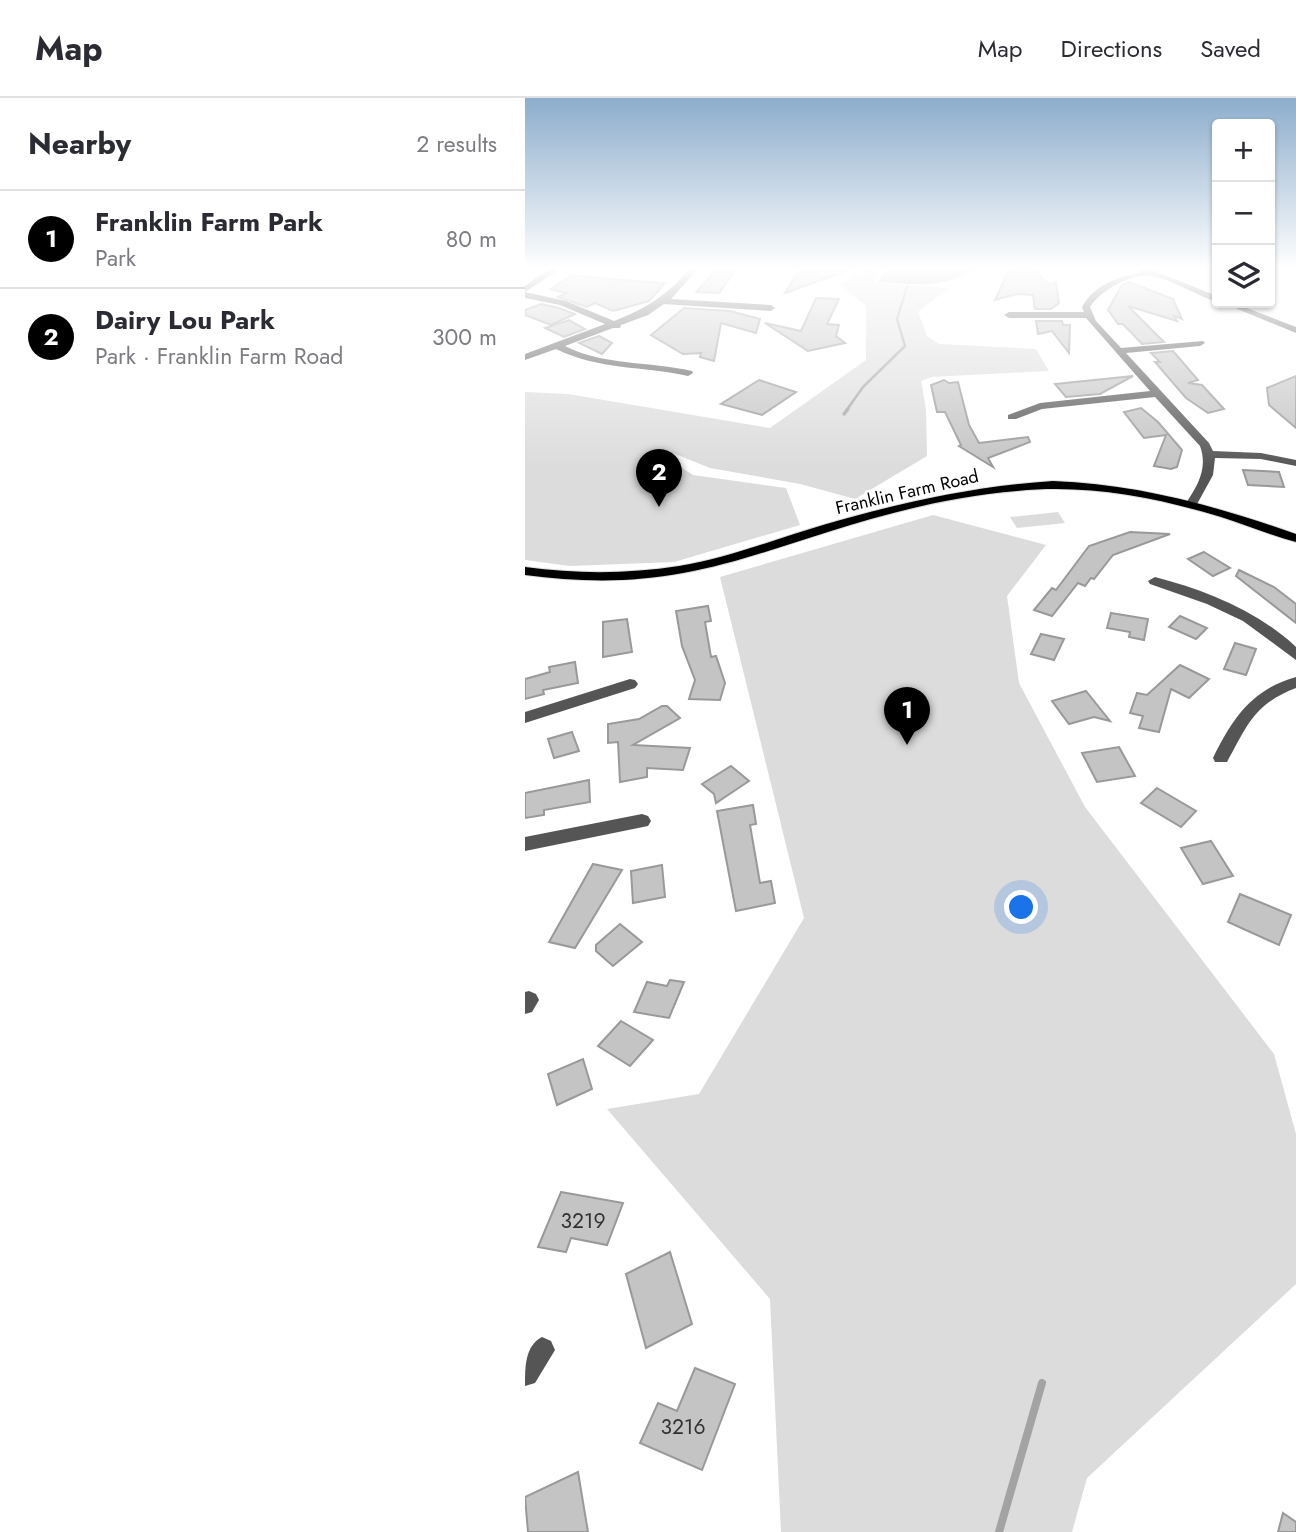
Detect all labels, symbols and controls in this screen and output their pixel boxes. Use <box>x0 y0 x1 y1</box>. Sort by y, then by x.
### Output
text: Map <box>35 25 103 72</box>
text: Map <box>978 31 1023 66</box>
text: Directions <box>1061 31 1162 66</box>
text: Saved <box>1200 31 1261 66</box>
map controls <box>1212 119 1275 308</box>
button: + <box>1212 119 1275 182</box>
text: Nearby <box>28 122 131 165</box>
text: 2 results <box>416 127 497 161</box>
button: − <box>1212 182 1275 245</box>
text: Franklin Farm Park <box>95 203 323 241</box>
text: 1 <box>45 222 57 256</box>
text: 80 m <box>446 222 497 256</box>
text: Park <box>95 241 136 275</box>
button: layers <box>1212 245 1275 308</box>
text: Dairy Lou Park <box>95 301 275 339</box>
text: 2 <box>43 320 59 354</box>
text: 300 m <box>432 320 497 354</box>
text: Park · Franklin Farm Road <box>95 339 343 373</box>
pin: 2 <box>636 449 682 507</box>
street label: Franklin Farm Road <box>833 463 981 521</box>
pin: 1 <box>884 687 930 745</box>
your location <box>1004 890 1038 924</box>
house number: 3219 <box>561 1206 605 1236</box>
house number: 3216 <box>661 1412 705 1442</box>

